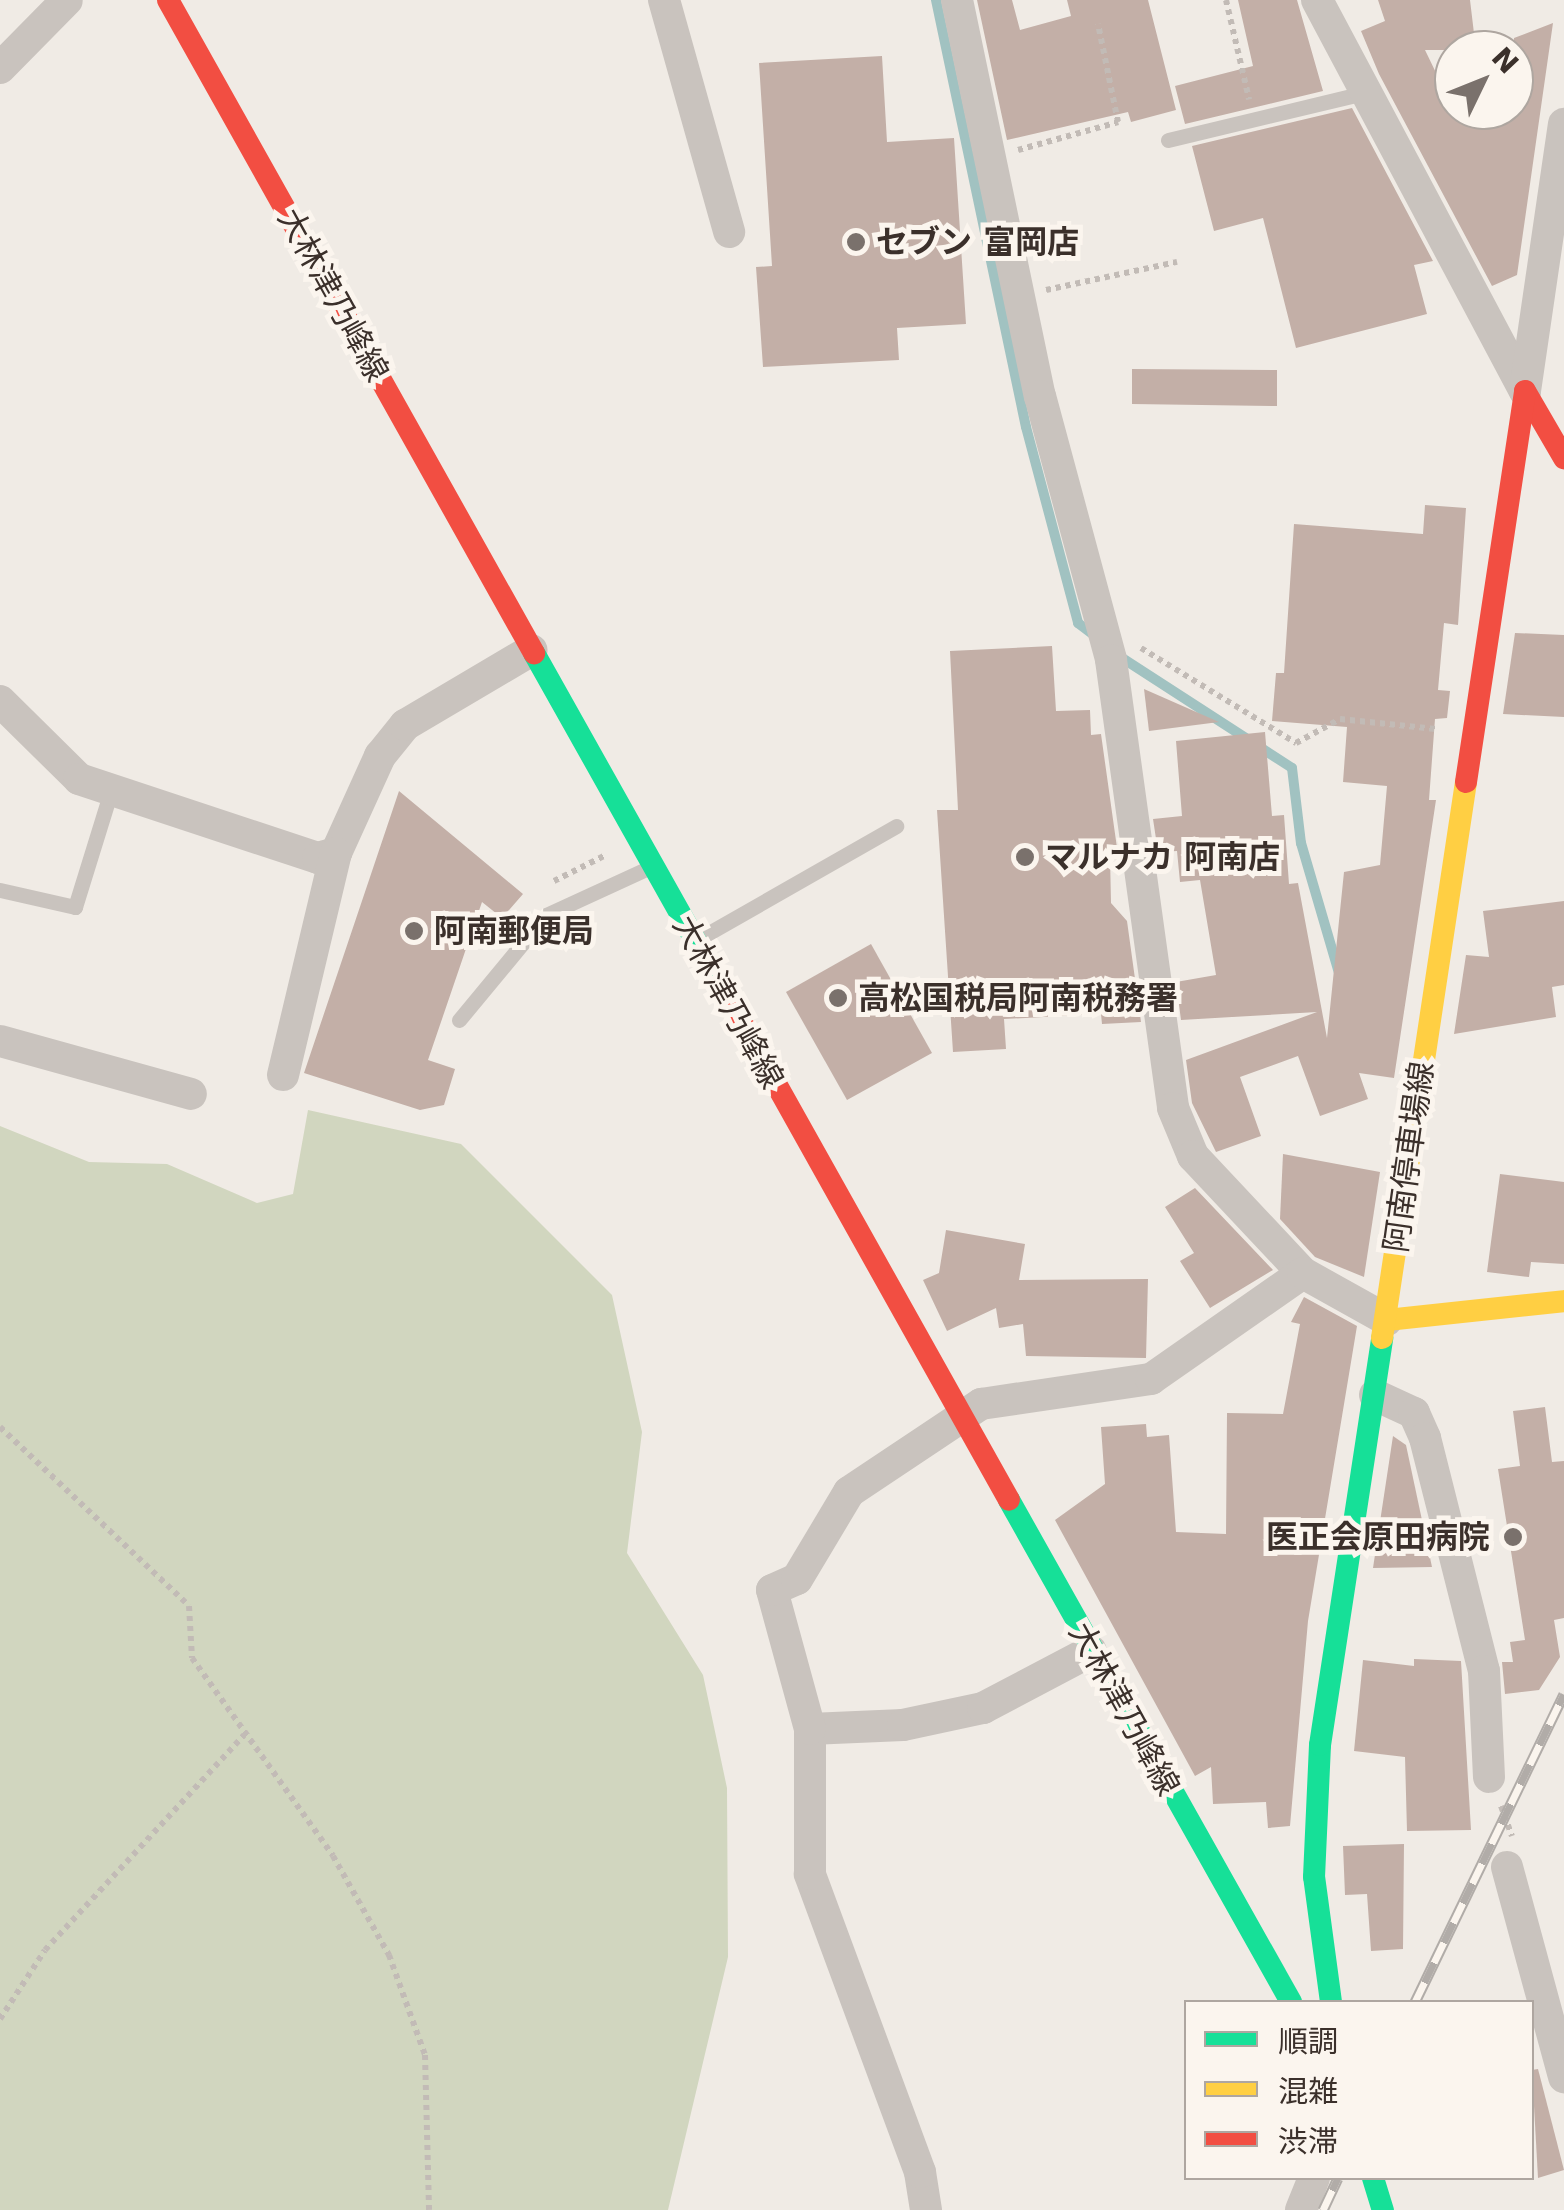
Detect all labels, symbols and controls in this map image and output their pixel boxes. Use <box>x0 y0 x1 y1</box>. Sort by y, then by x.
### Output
north arrow <box>1434 30 1534 130</box>
text: N <box>1485 41 1525 80</box>
street label: 大林津乃峰線 <box>270 202 396 388</box>
place label: セブン 富岡店 <box>876 223 1079 261</box>
marker: セブン 富岡店 <box>845 231 867 253</box>
place label: マルナカ 阿南店 <box>1045 838 1280 876</box>
marker: マルナカ 阿南店 <box>1014 846 1036 868</box>
street label: 大林津乃峰線 <box>665 909 791 1095</box>
place label: 阿南郵便局 <box>434 912 594 950</box>
marker: 阿南郵便局 <box>403 920 425 942</box>
place label: 高松国税局阿南税務署 <box>858 979 1178 1017</box>
marker: 高松国税局阿南税務署 <box>827 987 849 1009</box>
street label: 阿南停車場線 <box>1377 1059 1441 1255</box>
place label: 医正会原田病院 <box>1266 1518 1490 1556</box>
marker: 医正会原田病院 <box>1500 1524 1526 1550</box>
street label: 大林津乃峰線 <box>1061 1616 1187 1802</box>
legend <box>1184 2000 1534 2180</box>
text: 順調 <box>1278 2024 1338 2059</box>
text: 混雑 <box>1278 2074 1338 2109</box>
text: 渋滞 <box>1278 2124 1338 2159</box>

